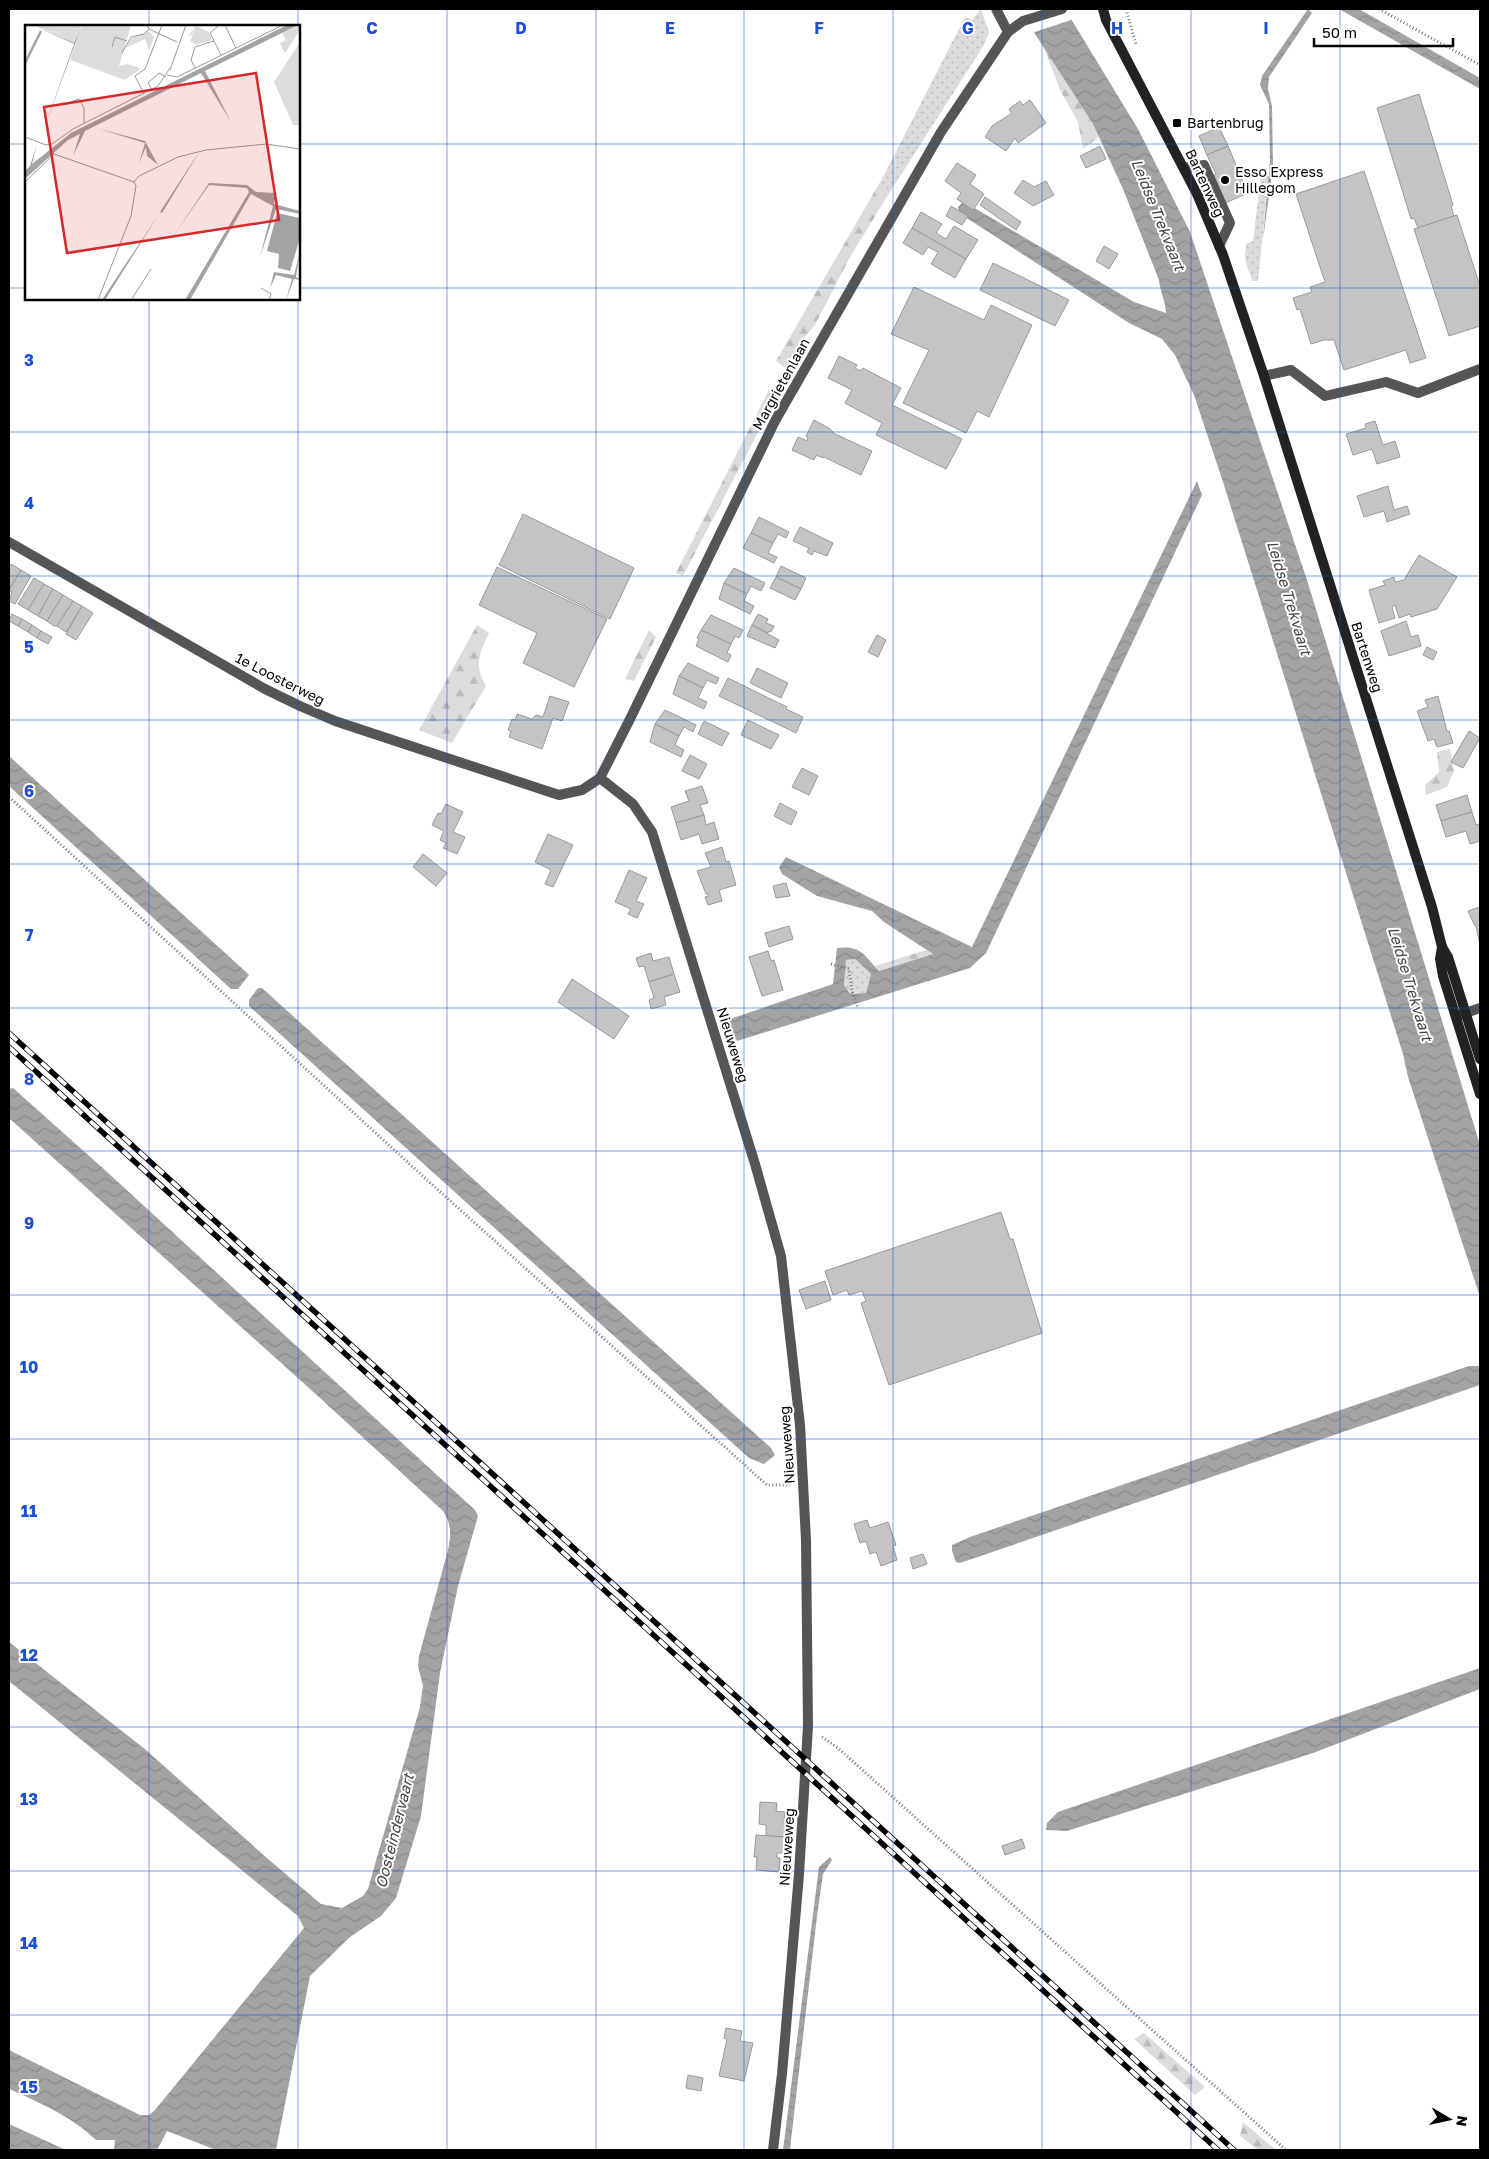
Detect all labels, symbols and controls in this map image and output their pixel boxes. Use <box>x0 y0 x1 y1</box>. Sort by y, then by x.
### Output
scale bar <box>1314 15 1453 47</box>
text: C <box>366 18 378 38</box>
text: D <box>515 18 527 38</box>
text: E <box>665 18 675 38</box>
text: F <box>814 18 824 38</box>
text: G <box>962 18 974 38</box>
text: H <box>1111 18 1123 38</box>
text: I <box>1263 18 1269 38</box>
text: 50 m <box>1322 23 1357 41</box>
inset map <box>25 25 300 300</box>
place label: Bartenbrug <box>1187 114 1264 131</box>
marker: Bartenbrug <box>1171 117 1183 129</box>
street label: Bartenweg <box>1182 146 1229 220</box>
water label: Leidse Trekvaart <box>1128 156 1190 275</box>
place label: Esso Express Hillegom <box>1235 163 1323 196</box>
marker: Esso Express Hillegom <box>1219 174 1231 186</box>
street label: Margrietenlaan <box>748 335 813 433</box>
text: 3 <box>24 350 34 370</box>
text: 4 <box>24 493 34 513</box>
water label: Leidse Trekvaart <box>1264 538 1317 659</box>
street label: Bartenweg <box>1348 619 1387 694</box>
text: 5 <box>24 637 34 657</box>
street label: 1e Loosterweg <box>233 649 328 708</box>
text: 6 <box>24 781 34 801</box>
water label: Leidse Trekvaart <box>1385 924 1438 1045</box>
text: 7 <box>25 925 34 945</box>
street label: Nieuweweg <box>714 1005 753 1085</box>
text: 8 <box>24 1069 34 1089</box>
text: 9 <box>24 1213 34 1233</box>
text: 10 <box>20 1357 38 1377</box>
street label: Nieuweweg <box>775 1405 798 1485</box>
text: 11 <box>21 1501 37 1521</box>
text: 12 <box>20 1645 38 1665</box>
water label: Oosteindervaart <box>371 1770 417 1890</box>
text: 13 <box>20 1789 38 1809</box>
street label: Nieuweweg <box>775 1807 798 1887</box>
text: 14 <box>20 1933 38 1953</box>
text: 15 <box>20 2077 38 2097</box>
north arrow <box>1424 2094 1474 2144</box>
text: N <box>1453 2115 1472 2128</box>

